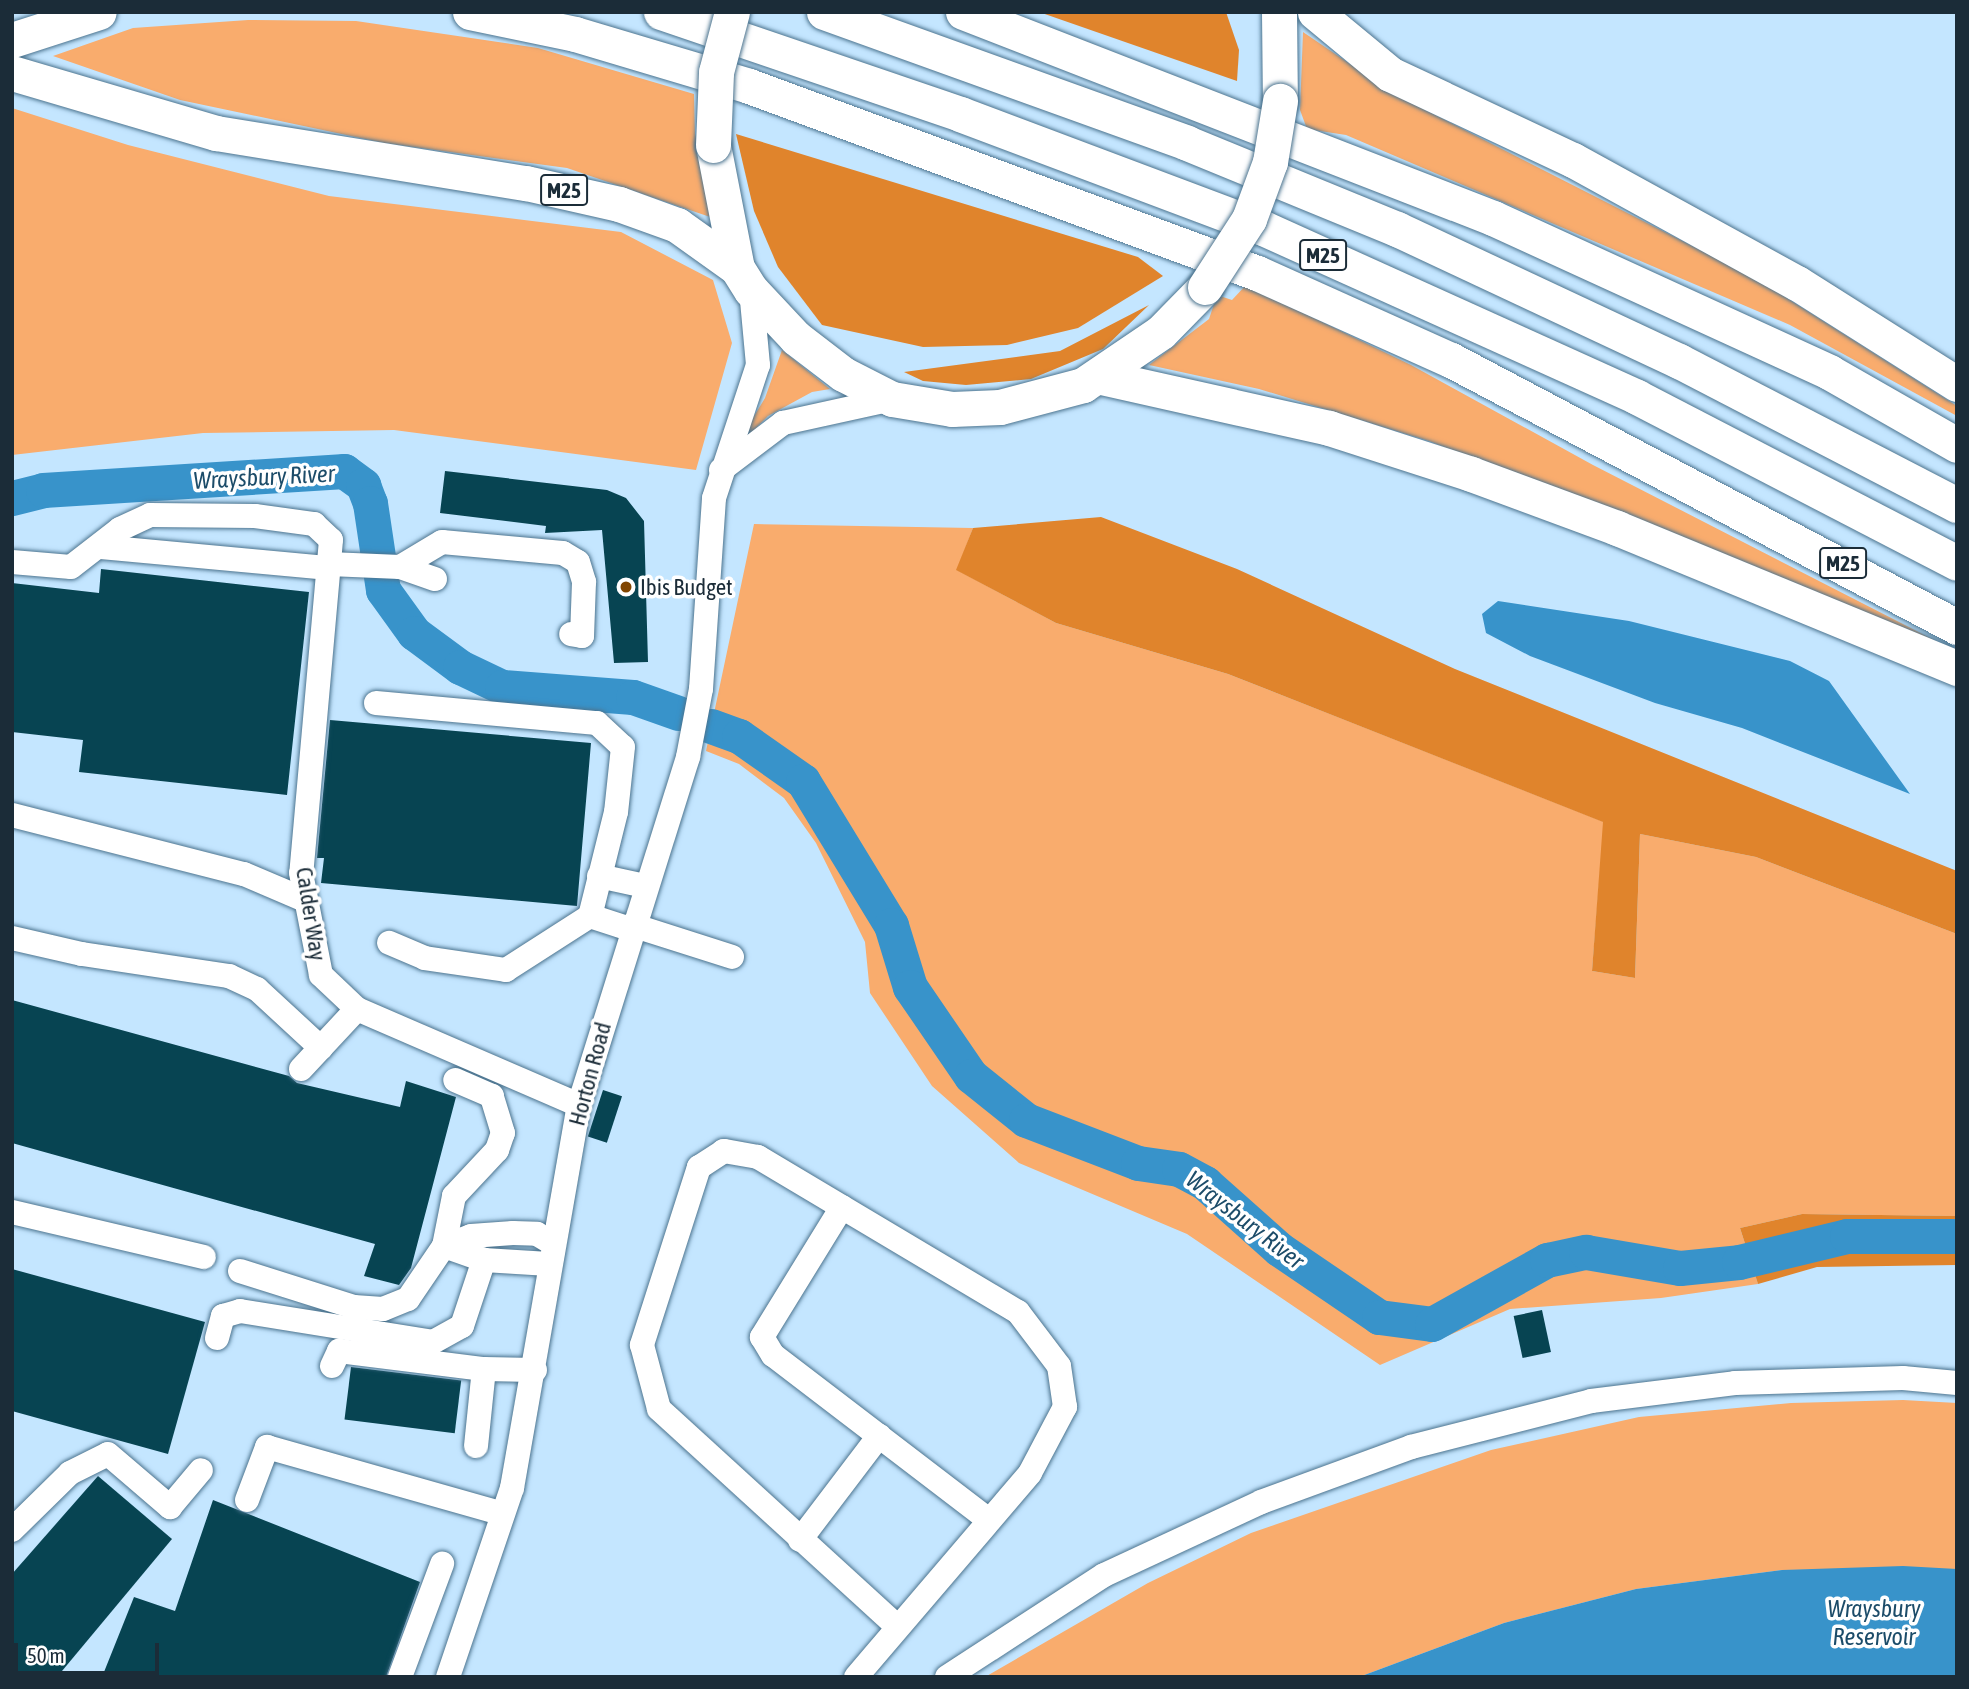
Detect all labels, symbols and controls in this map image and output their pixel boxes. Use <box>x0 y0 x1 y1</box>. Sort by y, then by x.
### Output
road number: M25 <box>540 172 588 208</box>
road number: M25 <box>1298 238 1348 272</box>
water label: Wraysbury River <box>193 459 335 495</box>
road number: M25 <box>1818 546 1868 580</box>
place label: Ibis Budget <box>640 573 733 601</box>
marker: Ibis Budget <box>618 579 634 595</box>
street label: Calder Way <box>290 865 332 963</box>
street label: Horton Road <box>563 1019 617 1129</box>
water label: Wraysbury River <box>1180 1165 1310 1275</box>
water label: Wraysbury Reservoir <box>1827 1595 1921 1651</box>
scale bar <box>18 1630 163 1674</box>
text: 50 m <box>27 1643 65 1667</box>

